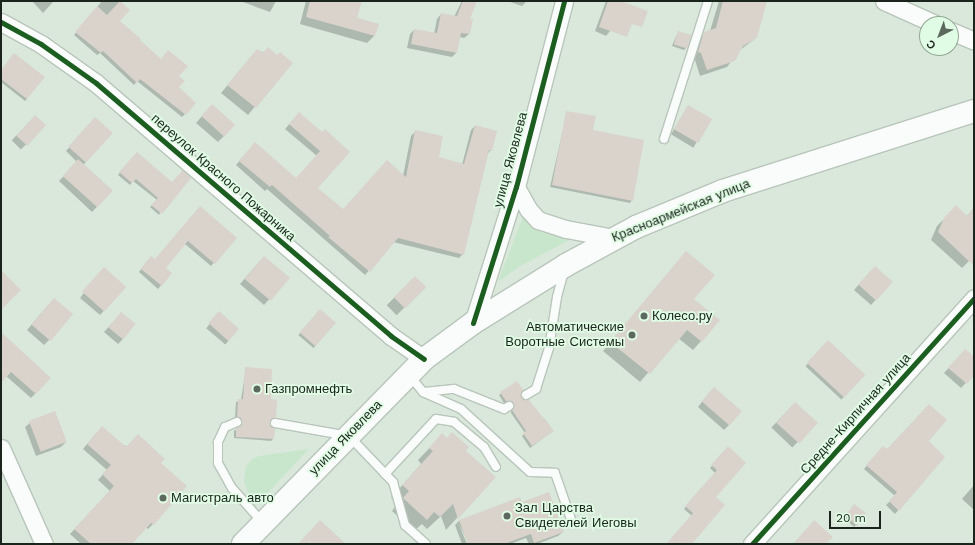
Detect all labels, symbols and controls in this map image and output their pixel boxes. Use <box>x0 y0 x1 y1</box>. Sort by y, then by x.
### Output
north arrow <box>919 16 959 56</box>
text: С <box>924 37 939 52</box>
street label: переулок Красного Пожарника <box>148 111 298 245</box>
street label: улица Яковлева <box>491 111 531 209</box>
street label: Красноармейская улица <box>610 176 752 246</box>
place label: Колесо.ру <box>652 308 712 324</box>
marker: Колесо.ру <box>639 311 649 321</box>
place label: Автоматические Воротные Системы <box>505 320 624 351</box>
marker: Автоматические Воротные Системы <box>627 330 637 340</box>
street label: Средне-Кирпичная улица <box>798 350 914 478</box>
place label: Газпромнефть <box>265 381 352 397</box>
marker: Газпромнефть <box>252 384 262 394</box>
street label: улица Яковлева <box>306 397 386 479</box>
place label: Магистраль авто <box>171 490 274 506</box>
marker: Магистраль авто <box>158 493 168 503</box>
place label: Зал Царства Свидетелей Иеговы <box>515 501 637 532</box>
scale bar <box>831 503 883 529</box>
marker: Зал Царства Свидетелей Иеговы <box>502 511 512 521</box>
text: 20 m <box>836 511 866 525</box>

